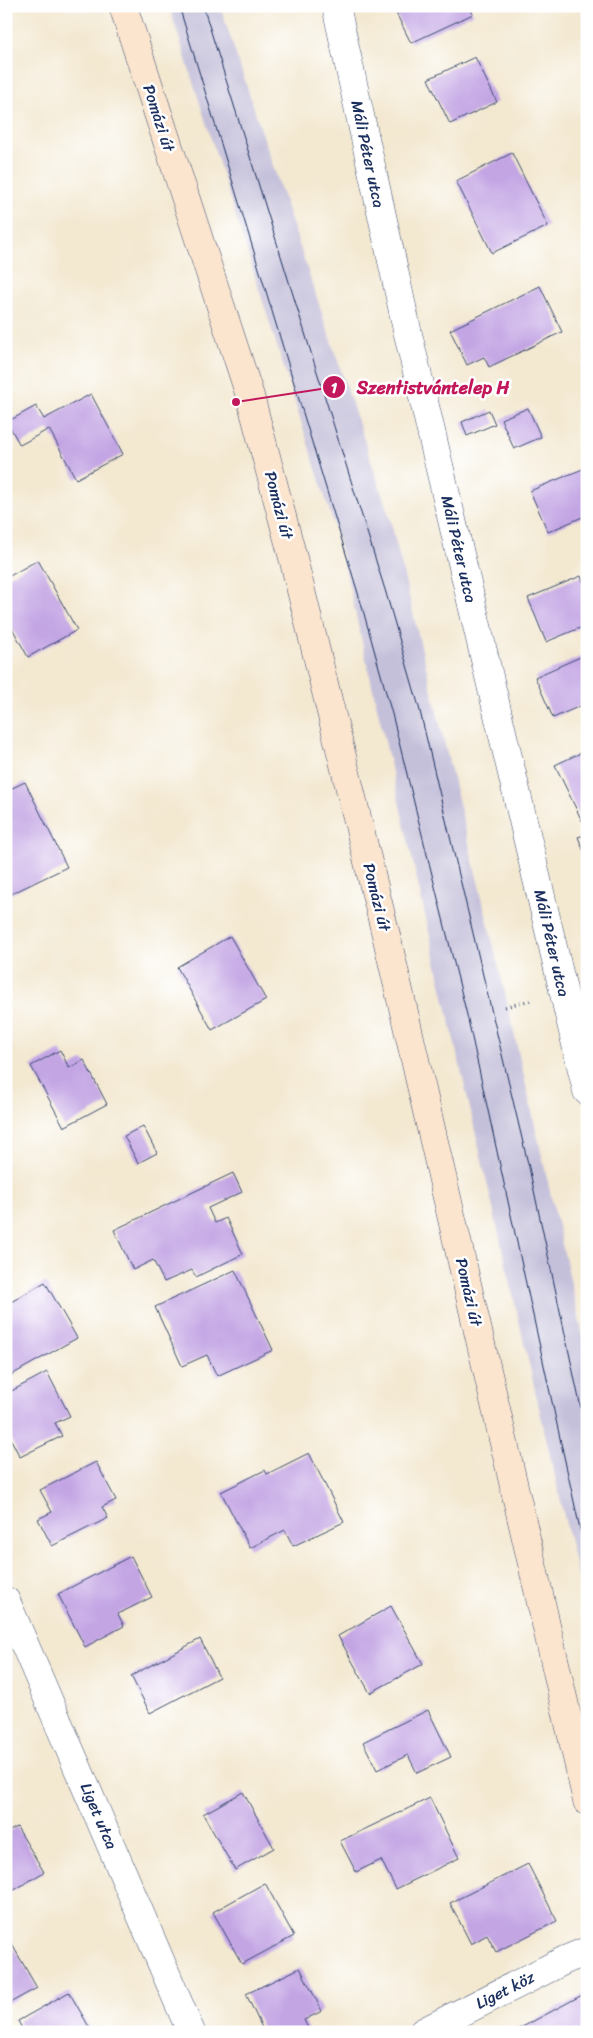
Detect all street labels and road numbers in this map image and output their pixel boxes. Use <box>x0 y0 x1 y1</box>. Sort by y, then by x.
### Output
street label: Pomázi út <box>134 81 184 156</box>
street label: Máli Péter utca <box>342 97 394 211</box>
street label: Pomázi út <box>256 468 302 543</box>
street label: Máli Péter utca <box>433 492 485 606</box>
street label: Pomázi út <box>355 860 400 935</box>
street label: Máli Péter utca <box>526 886 578 1000</box>
street label: Pomázi út <box>447 1255 491 1330</box>
street label: Liget utca <box>72 1778 126 1854</box>
street label: Liget köz <box>470 1962 540 2017</box>

